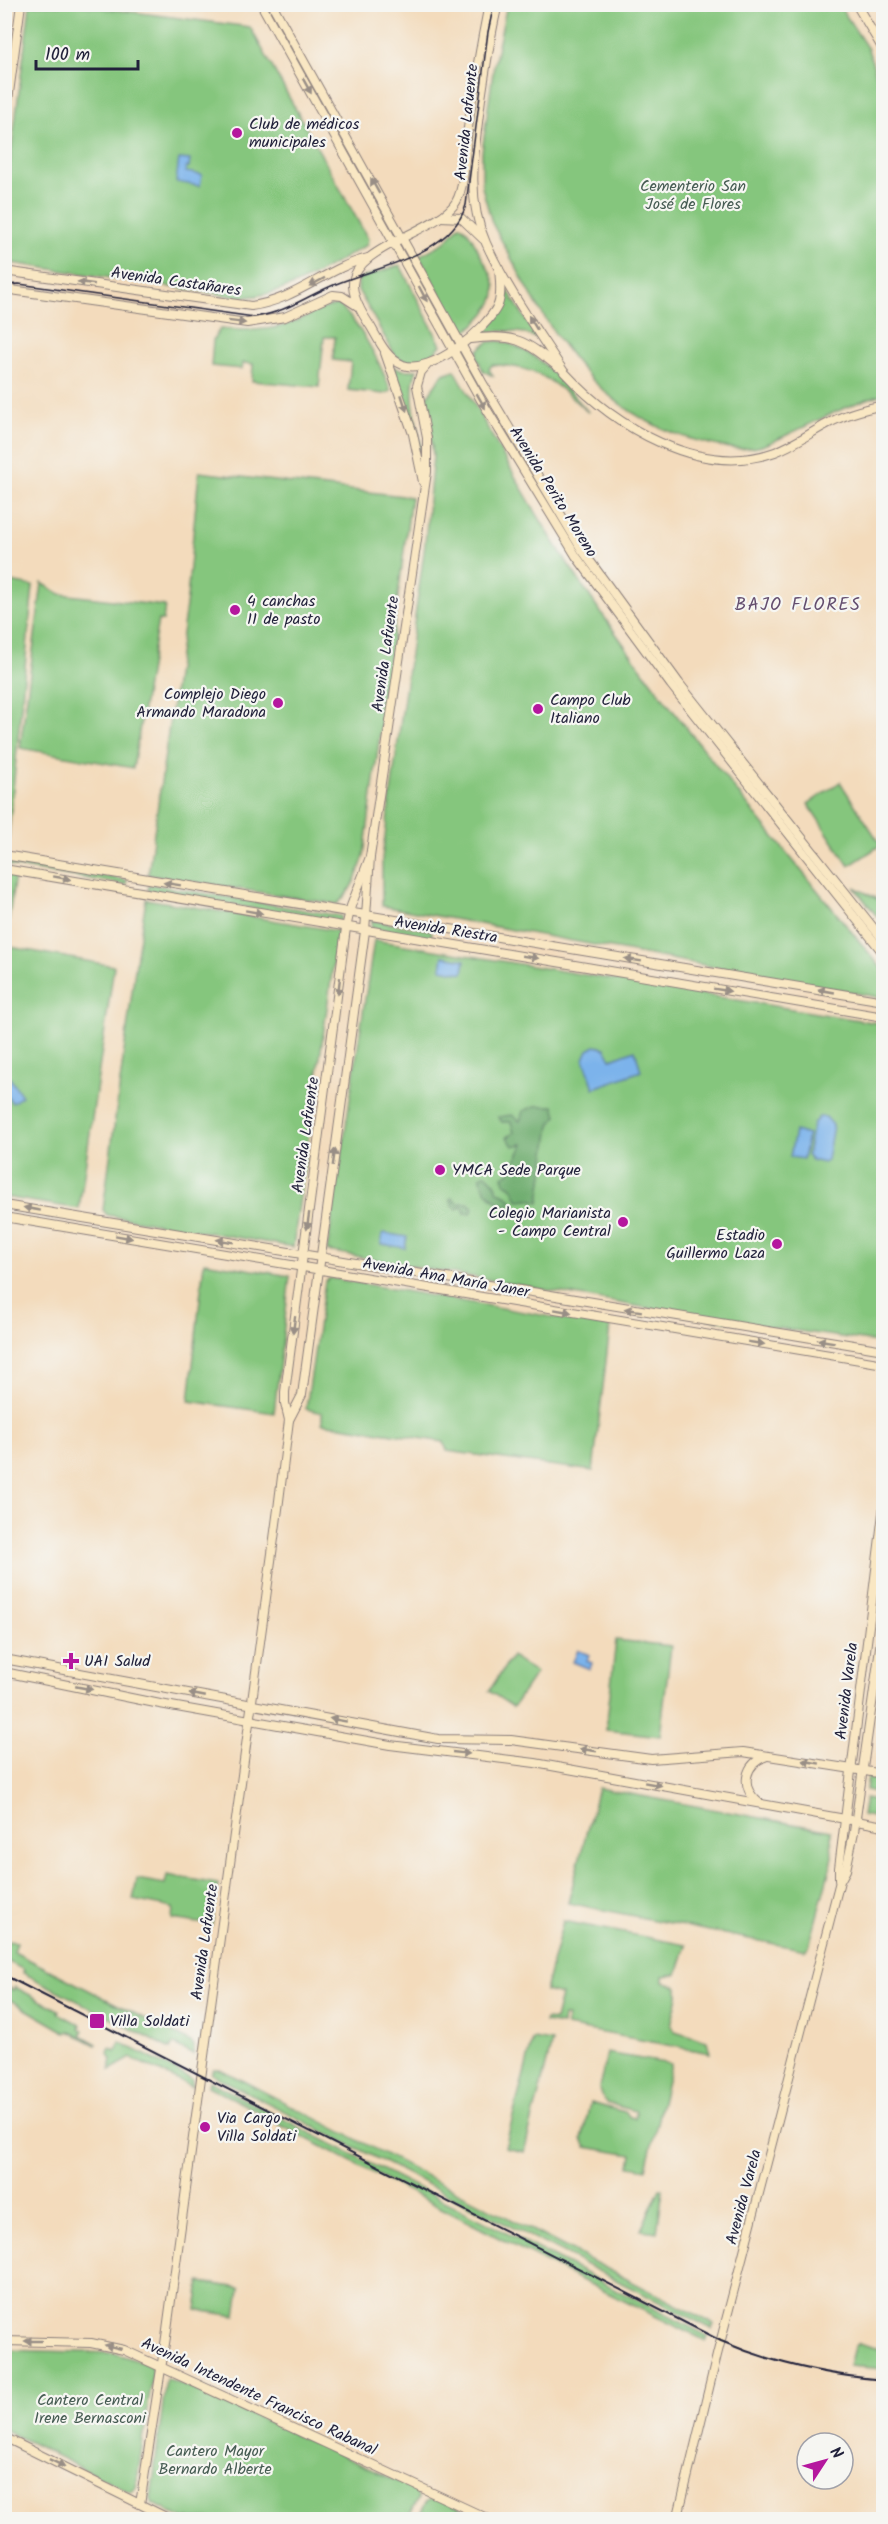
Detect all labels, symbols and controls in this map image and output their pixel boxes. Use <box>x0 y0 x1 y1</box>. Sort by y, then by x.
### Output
scale bar <box>36 33 138 71</box>
text: 100 m <box>45 41 90 70</box>
street label: Avenida Lafuente <box>448 63 486 181</box>
one-way arrow <box>301 78 312 94</box>
place label: Club de médicos municipales <box>249 112 360 155</box>
marker: Club de médicos municipales <box>230 126 244 140</box>
park label: Cementerio San José de Flores <box>640 174 746 217</box>
one-way arrow <box>369 178 380 194</box>
street label: Avenida Castañares <box>109 261 243 304</box>
one-way arrow <box>308 277 325 287</box>
one-way arrow <box>77 278 96 287</box>
one-way arrow <box>418 285 428 302</box>
one-way arrow <box>527 315 538 331</box>
one-way arrow <box>227 317 246 326</box>
one-way arrow <box>476 393 486 410</box>
one-way arrow <box>399 394 409 412</box>
street label: Avenida Perito Moreno <box>502 421 604 563</box>
place label: 4 canchas 11 de pasto <box>247 589 320 632</box>
district label: BAJO FLORES <box>735 591 861 620</box>
street label: Avenida Lafuente <box>365 594 407 714</box>
marker: 4 canchas 11 de pasto <box>228 603 242 617</box>
place label: Complejo Diego Armando Maradona <box>136 682 266 725</box>
place label: Campo Club Italiano <box>550 688 631 731</box>
marker: Complejo Diego Armando Maradona <box>271 696 285 710</box>
marker: Campo Club Italiano <box>531 702 545 716</box>
one-way arrow <box>53 874 72 883</box>
one-way arrow <box>162 879 181 888</box>
one-way arrow <box>245 908 264 917</box>
street label: Avenida Riestra <box>393 910 499 950</box>
one-way arrow <box>520 953 539 962</box>
one-way arrow <box>624 955 643 964</box>
one-way arrow <box>335 976 344 995</box>
one-way arrow <box>712 986 731 995</box>
one-way arrow <box>816 987 835 996</box>
street label: Avenida Lafuente <box>285 1075 327 1195</box>
one-way arrow <box>329 1148 338 1167</box>
place label: YMCA Sede Parque <box>452 1158 581 1183</box>
marker: YMCA Sede Parque <box>433 1163 447 1177</box>
place label: Colegio Marianista - Campo Central <box>488 1201 611 1244</box>
one-way arrow <box>23 1205 42 1214</box>
one-way arrow <box>303 1211 312 1230</box>
marker: Colegio Marianista - Campo Central <box>616 1215 630 1229</box>
place label: Estadio Guillermo Laza <box>666 1223 765 1266</box>
one-way arrow <box>115 1233 134 1242</box>
one-way arrow <box>215 1237 234 1246</box>
marker: Estadio Guillermo Laza <box>770 1237 784 1251</box>
street label: Avenida Ana María Janer <box>360 1251 533 1305</box>
one-way arrow <box>624 1305 643 1314</box>
one-way arrow <box>554 1307 573 1316</box>
one-way arrow <box>289 1316 298 1335</box>
one-way arrow <box>816 1337 835 1346</box>
one-way arrow <box>746 1339 765 1348</box>
street label: Avenida Varela <box>829 1641 865 1741</box>
place label: UAI Salud <box>84 1649 151 1674</box>
marker: UAI Salud <box>62 1652 80 1670</box>
one-way arrow <box>75 1683 94 1693</box>
one-way arrow <box>187 1690 206 1699</box>
one-way arrow <box>328 1715 347 1724</box>
one-way arrow <box>578 1745 597 1754</box>
one-way arrow <box>452 1748 471 1758</box>
one-way arrow <box>801 1757 820 1766</box>
one-way arrow <box>644 1780 663 1789</box>
street label: Avenida Lafuente <box>184 1882 226 2002</box>
place label: Villa Soldati <box>110 2009 190 2034</box>
marker: Villa Soldati <box>88 2012 106 2030</box>
place label: Via Cargo Villa Soldati <box>217 2106 297 2149</box>
marker: Via Cargo Villa Soldati <box>198 2120 212 2134</box>
street label: Avenida Varela <box>719 2147 769 2247</box>
street label: Avenida Intendente Francisco Rabanal <box>137 2331 381 2463</box>
one-way arrow <box>24 2336 43 2346</box>
one-way arrow <box>103 2342 122 2352</box>
park label: Cantero Central Irene Bernasconi <box>34 2388 147 2431</box>
north arrow <box>795 2431 855 2491</box>
park label: Cantero Mayor Bernardo Alberte <box>158 2439 272 2482</box>
text: N <box>823 2442 849 2465</box>
one-way arrow <box>48 2458 65 2468</box>

